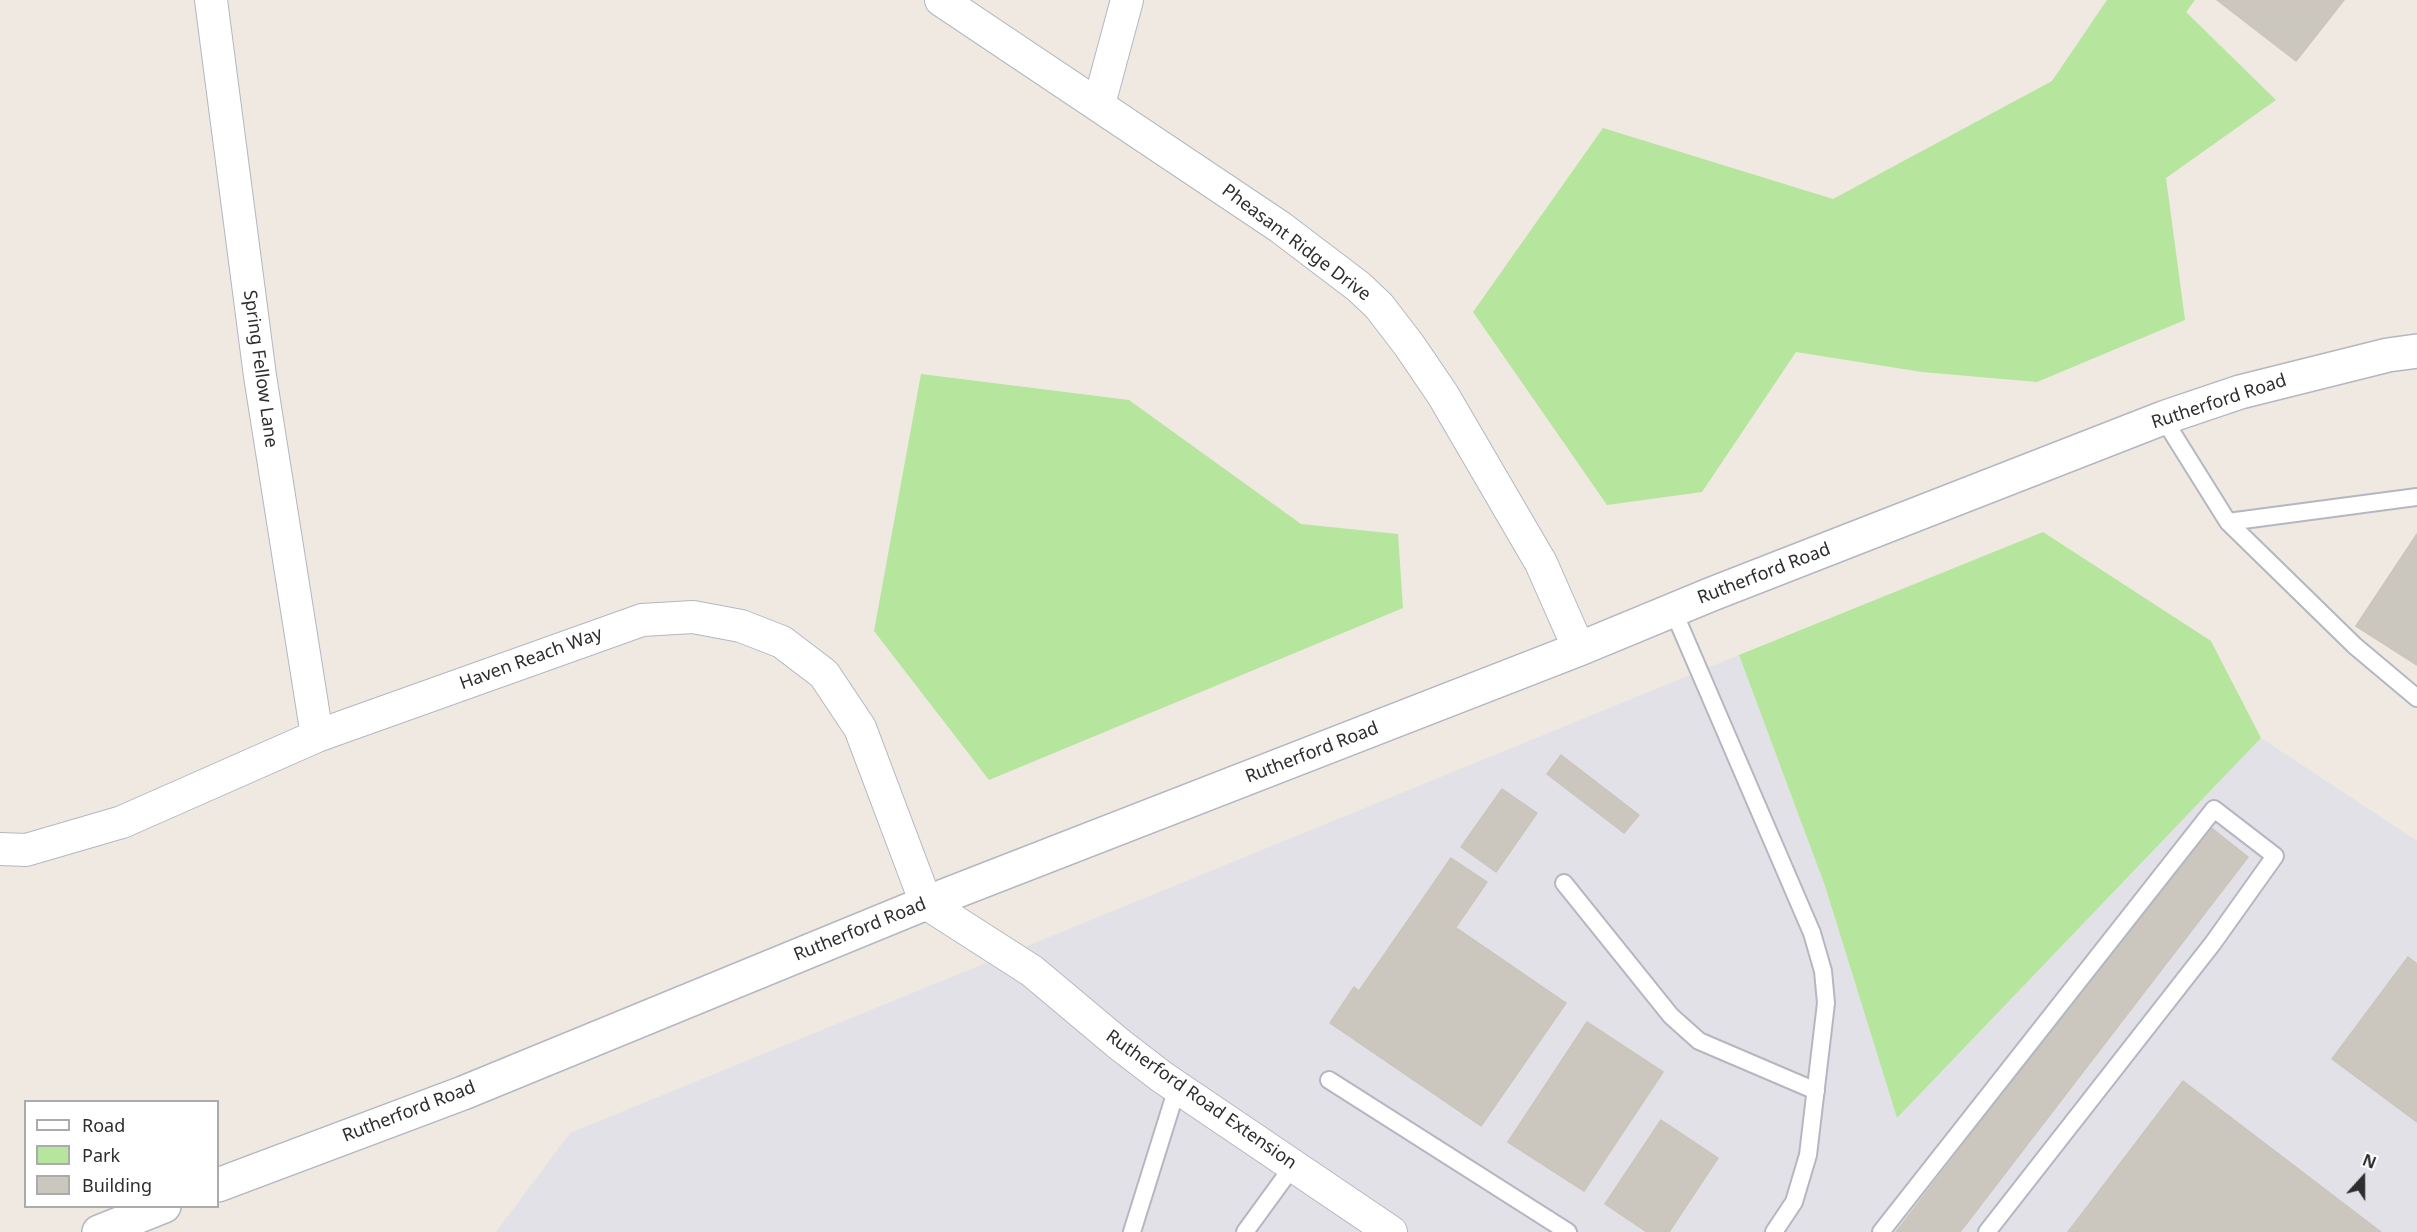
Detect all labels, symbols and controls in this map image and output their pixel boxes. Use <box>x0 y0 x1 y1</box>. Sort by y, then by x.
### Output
street label: Pheasant Ridge Drive <box>1217 180 1375 306</box>
street label: Spring Fellow Lane <box>238 289 282 449</box>
street label: Rutherford Road <box>2149 370 2289 434</box>
street label: Rutherford Road <box>1694 539 1834 609</box>
street label: Haven Reach Way <box>457 623 605 695</box>
street label: Rutherford Road <box>1242 718 1382 788</box>
street label: Rutherford Road <box>791 894 929 966</box>
street label: Rutherford Road Extension <box>1101 1026 1301 1174</box>
street label: Rutherford Road <box>339 1077 479 1147</box>
legend <box>24 1100 219 1208</box>
text: Road <box>82 1113 125 1137</box>
text: Park <box>82 1143 120 1167</box>
north arrow <box>2333 1148 2393 1208</box>
text: N <box>2359 1149 2379 1174</box>
text: Building <box>82 1173 152 1197</box>

